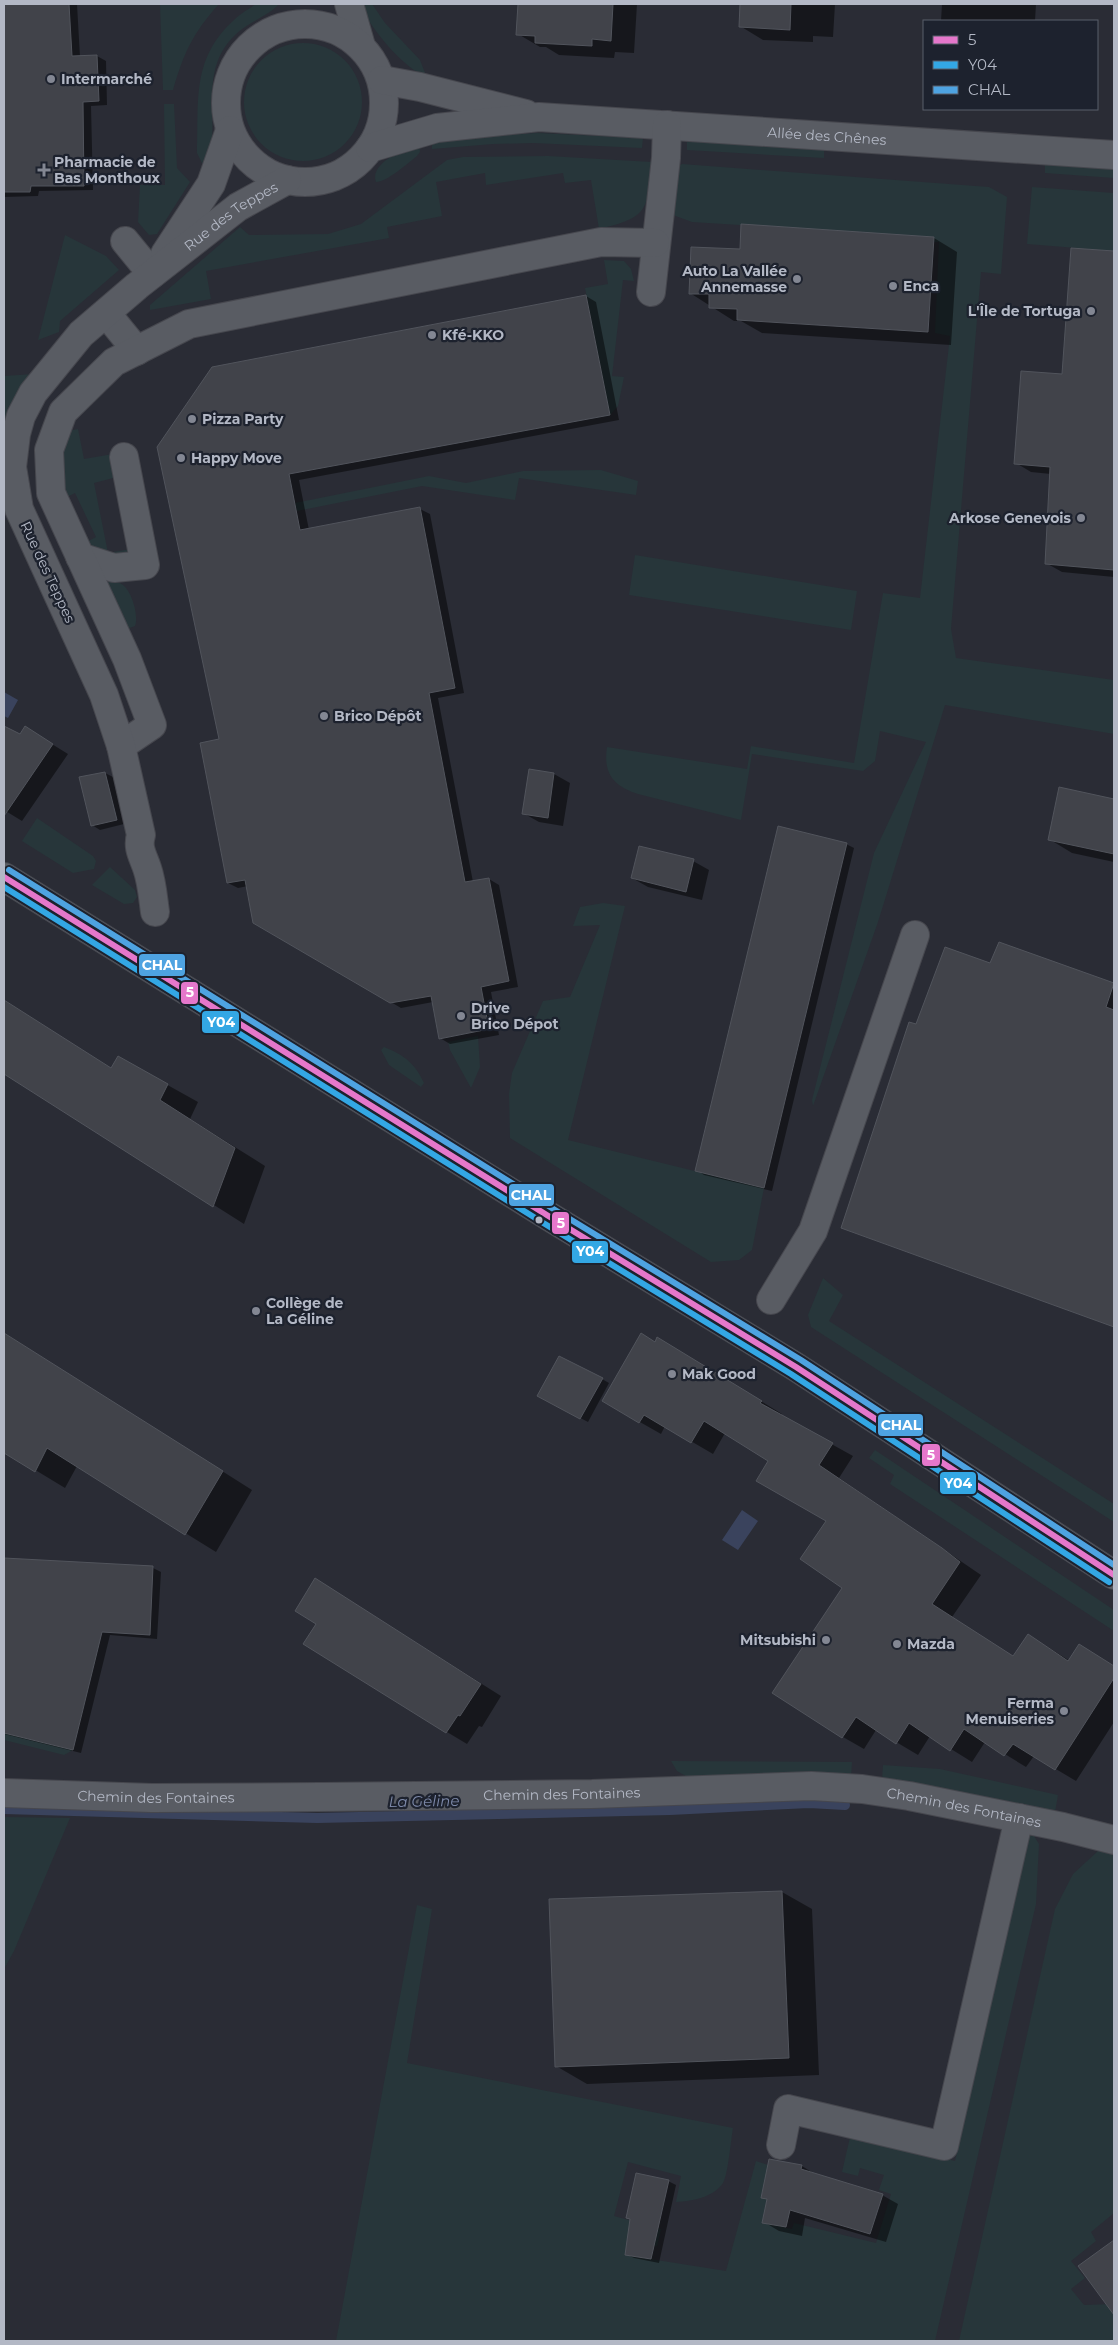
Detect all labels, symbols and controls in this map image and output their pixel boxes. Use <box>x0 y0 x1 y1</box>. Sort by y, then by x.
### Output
legend <box>923 20 1098 110</box>
text: 5 <box>968 30 977 49</box>
text: Y04 <box>968 55 997 74</box>
place label: Intermarché <box>61 70 152 88</box>
marker: Intermarché <box>45 73 57 85</box>
text: CHAL <box>968 80 1011 99</box>
street label: Allée des Chênes <box>767 123 887 149</box>
place label: Pharmacie de Bas Monthoux <box>54 153 161 187</box>
marker: Pharmacie de Bas Monthoux <box>38 164 50 176</box>
street label: Rue des Teppes <box>180 178 281 255</box>
place label: Auto La Vallée Annemasse <box>681 262 787 296</box>
marker: Auto La Vallée Annemasse <box>791 273 803 285</box>
place label: Enca <box>903 277 939 295</box>
marker: Enca <box>887 280 899 292</box>
place label: L'Île de Tortuga <box>968 302 1081 320</box>
marker: L'Île de Tortuga <box>1085 305 1097 317</box>
place label: Kfé-KKO <box>442 326 504 344</box>
marker: Kfé-KKO <box>426 329 438 341</box>
place label: Pizza Party <box>202 410 284 428</box>
marker: Pizza Party <box>186 413 198 425</box>
place label: Happy Move <box>191 449 282 467</box>
marker: Happy Move <box>175 452 187 464</box>
place label: Arkose Genevois <box>948 509 1072 527</box>
marker: Arkose Genevois <box>1075 512 1087 524</box>
street label: Rue des Teppes <box>17 518 79 626</box>
place label: Brico Dépôt <box>334 707 422 725</box>
marker: Brico Dépôt <box>318 710 330 722</box>
line badge: CHAL <box>138 953 186 977</box>
text: CHAL <box>142 956 183 974</box>
line badge: 5 <box>180 981 199 1005</box>
text: 5 <box>186 983 194 1001</box>
place label: Drive Brico Dépot <box>471 999 559 1033</box>
line badge: Y04 <box>201 1010 240 1034</box>
marker: Drive Brico Dépot <box>455 1010 467 1022</box>
text: Y04 <box>206 1013 235 1031</box>
line badge: CHAL <box>508 1183 555 1207</box>
text: CHAL <box>511 1186 552 1204</box>
line badge: 5 <box>551 1211 570 1235</box>
text: 5 <box>557 1214 565 1232</box>
unlabelled marker <box>534 1215 544 1225</box>
line badge: Y04 <box>571 1240 609 1264</box>
text: Y04 <box>575 1242 604 1260</box>
place label: Collège de La Géline <box>266 1294 344 1328</box>
marker: Collège de La Géline <box>250 1305 262 1317</box>
place label: Mak Good <box>682 1365 756 1383</box>
marker: Mak Good <box>666 1368 678 1380</box>
line badge: CHAL <box>877 1413 924 1437</box>
text: CHAL <box>881 1416 922 1434</box>
line badge: 5 <box>921 1443 941 1467</box>
text: 5 <box>927 1446 935 1464</box>
line badge: Y04 <box>939 1471 977 1495</box>
text: Y04 <box>943 1474 972 1492</box>
place label: Mitsubishi <box>740 1631 816 1649</box>
marker: Mitsubishi <box>820 1634 832 1646</box>
place label: Mazda <box>907 1635 955 1653</box>
marker: Mazda <box>891 1638 903 1650</box>
place label: Ferma Menuiseries <box>966 1694 1055 1728</box>
marker: Ferma Menuiseries <box>1058 1705 1070 1717</box>
street label: Chemin des Fontaines <box>483 1783 641 1804</box>
street label: Chemin des Fontaines <box>885 1784 1043 1831</box>
street label: Chemin des Fontaines <box>77 1786 235 1807</box>
water label: La Géline <box>388 1791 460 1811</box>

